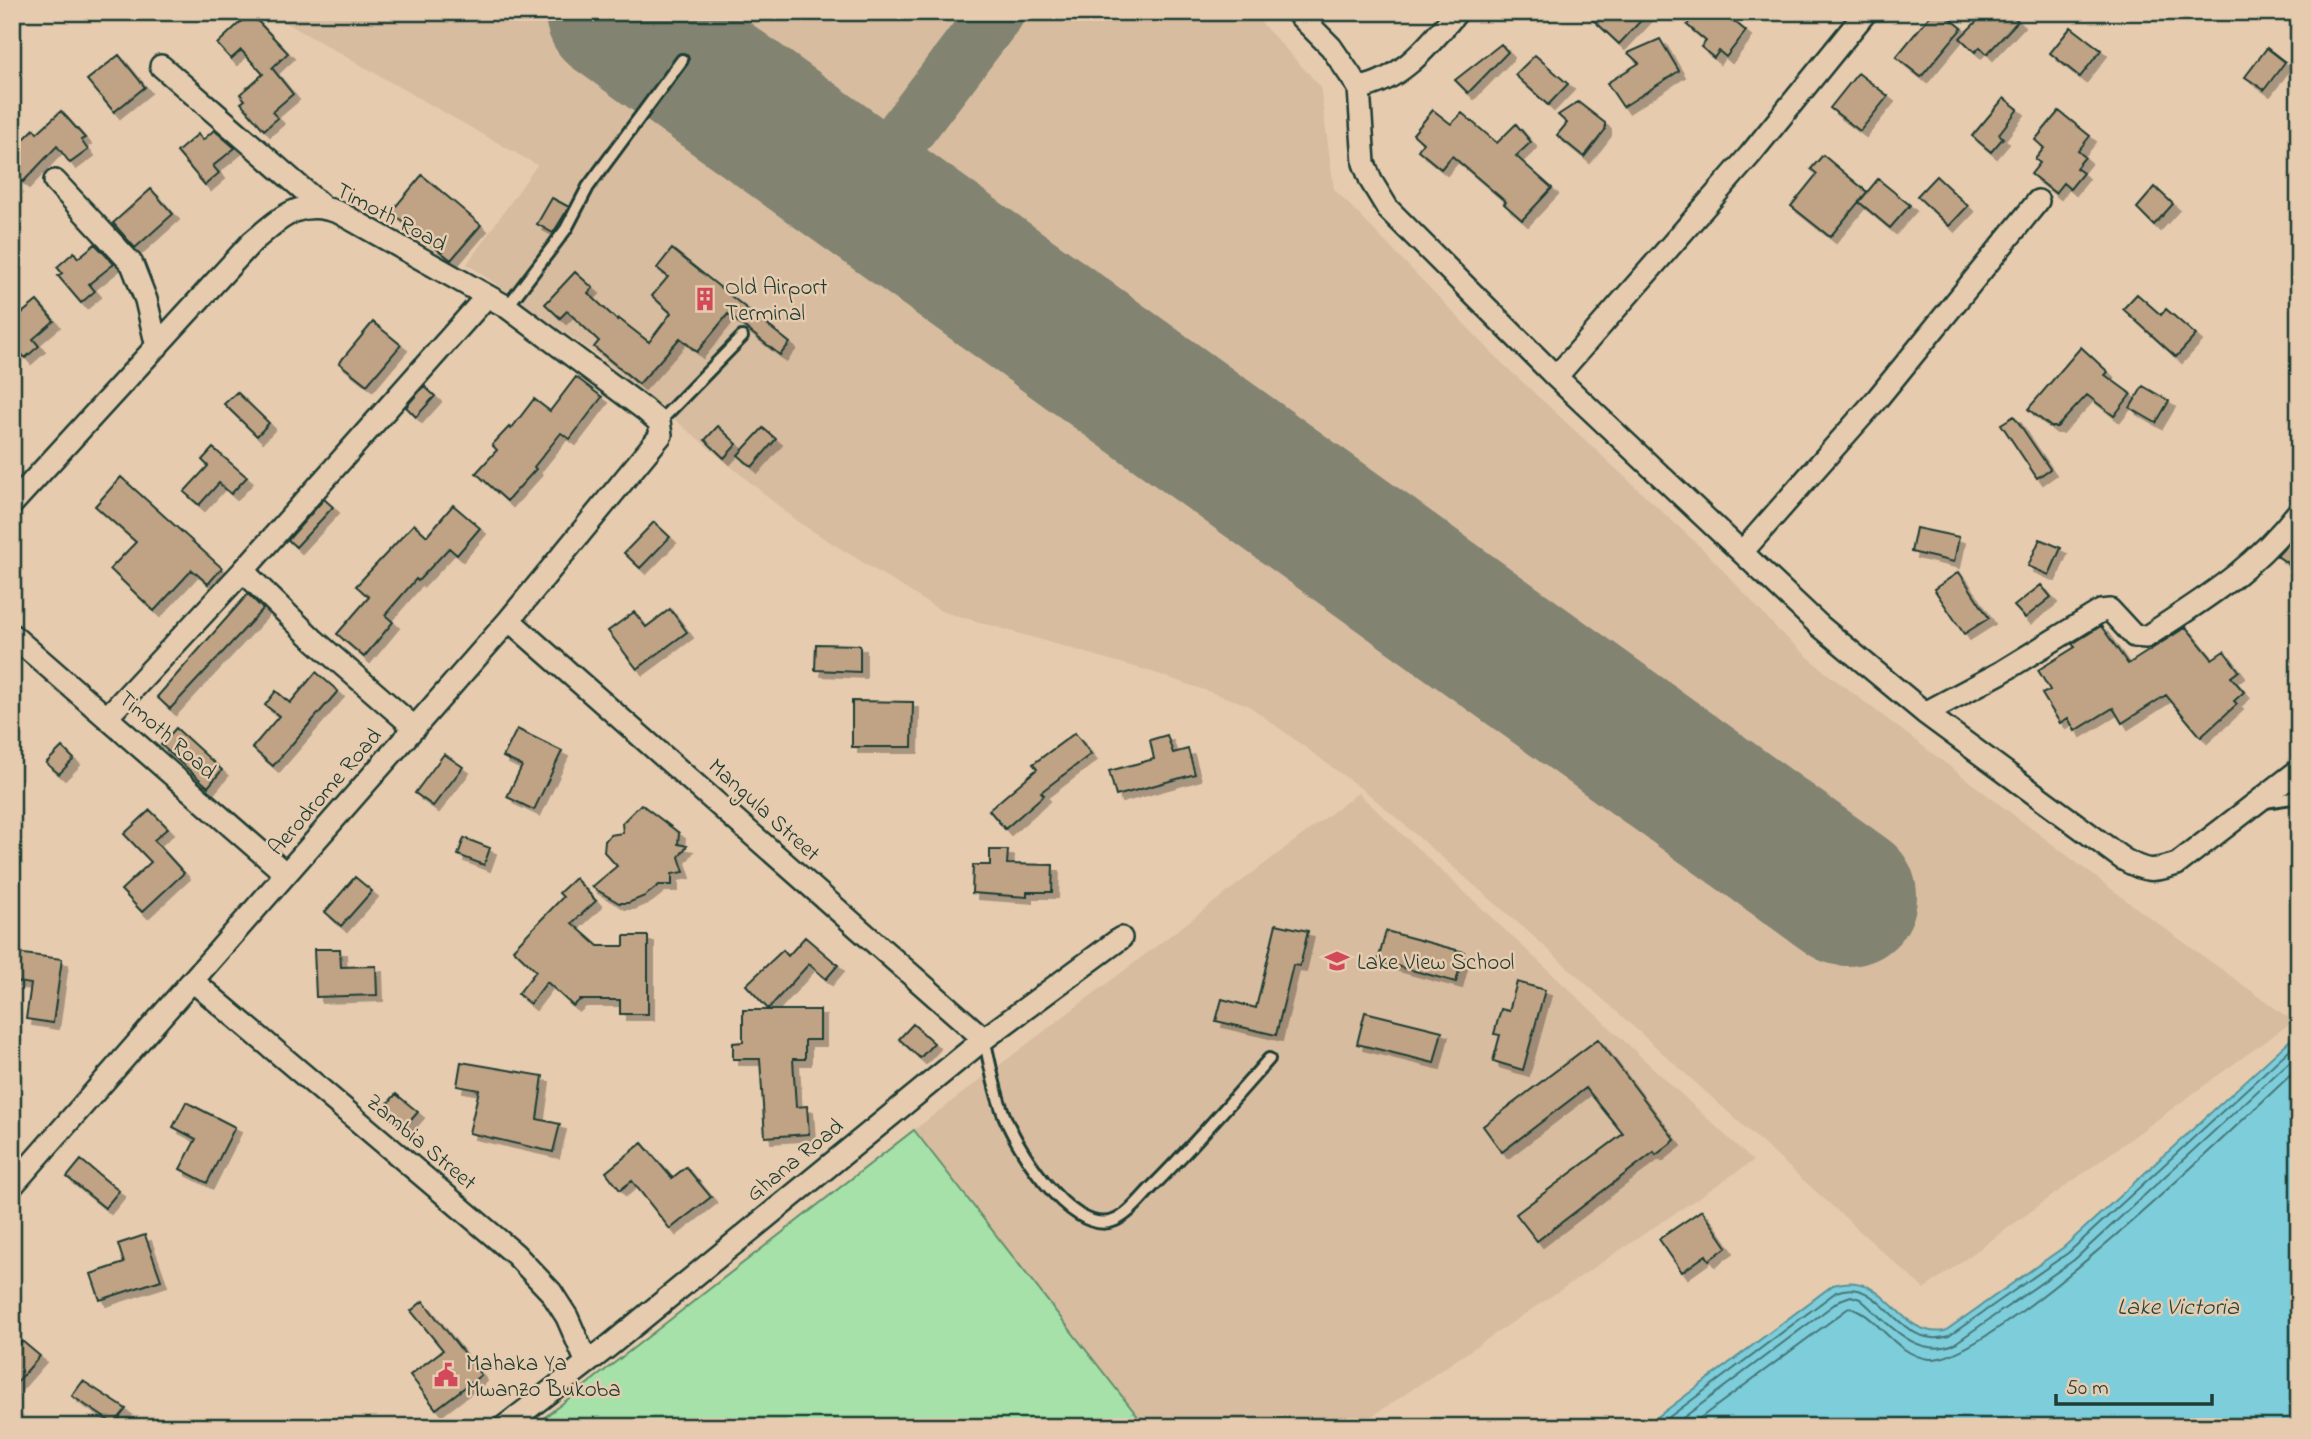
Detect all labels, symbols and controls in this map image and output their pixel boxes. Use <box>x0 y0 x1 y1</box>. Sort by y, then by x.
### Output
street label: Timoth Road <box>329 175 452 261</box>
place label: Old Airport Terminal <box>725 272 828 331</box>
building icon: Old Airport Terminal <box>691 285 719 313</box>
street label: Timoth Road <box>110 684 223 788</box>
street label: Aerodrome Road <box>261 722 391 864</box>
street label: Mangula Street <box>699 751 827 871</box>
school or university icon: Lake View School <box>1323 947 1351 975</box>
place label: Lake View School <box>1357 947 1514 980</box>
street label: Zambia Street <box>358 1087 483 1199</box>
street label: Ghana Road <box>740 1111 852 1211</box>
water label: Lake Victoria <box>2117 1291 2240 1326</box>
place label: Mahaka Ya Mwanzo Bukoba <box>466 1348 621 1407</box>
public building icon: Mahaka Ya Mwanzo Bukoba <box>432 1361 460 1389</box>
scale bar <box>2056 1362 2211 1406</box>
text: 50 m <box>2066 1374 2109 1404</box>

